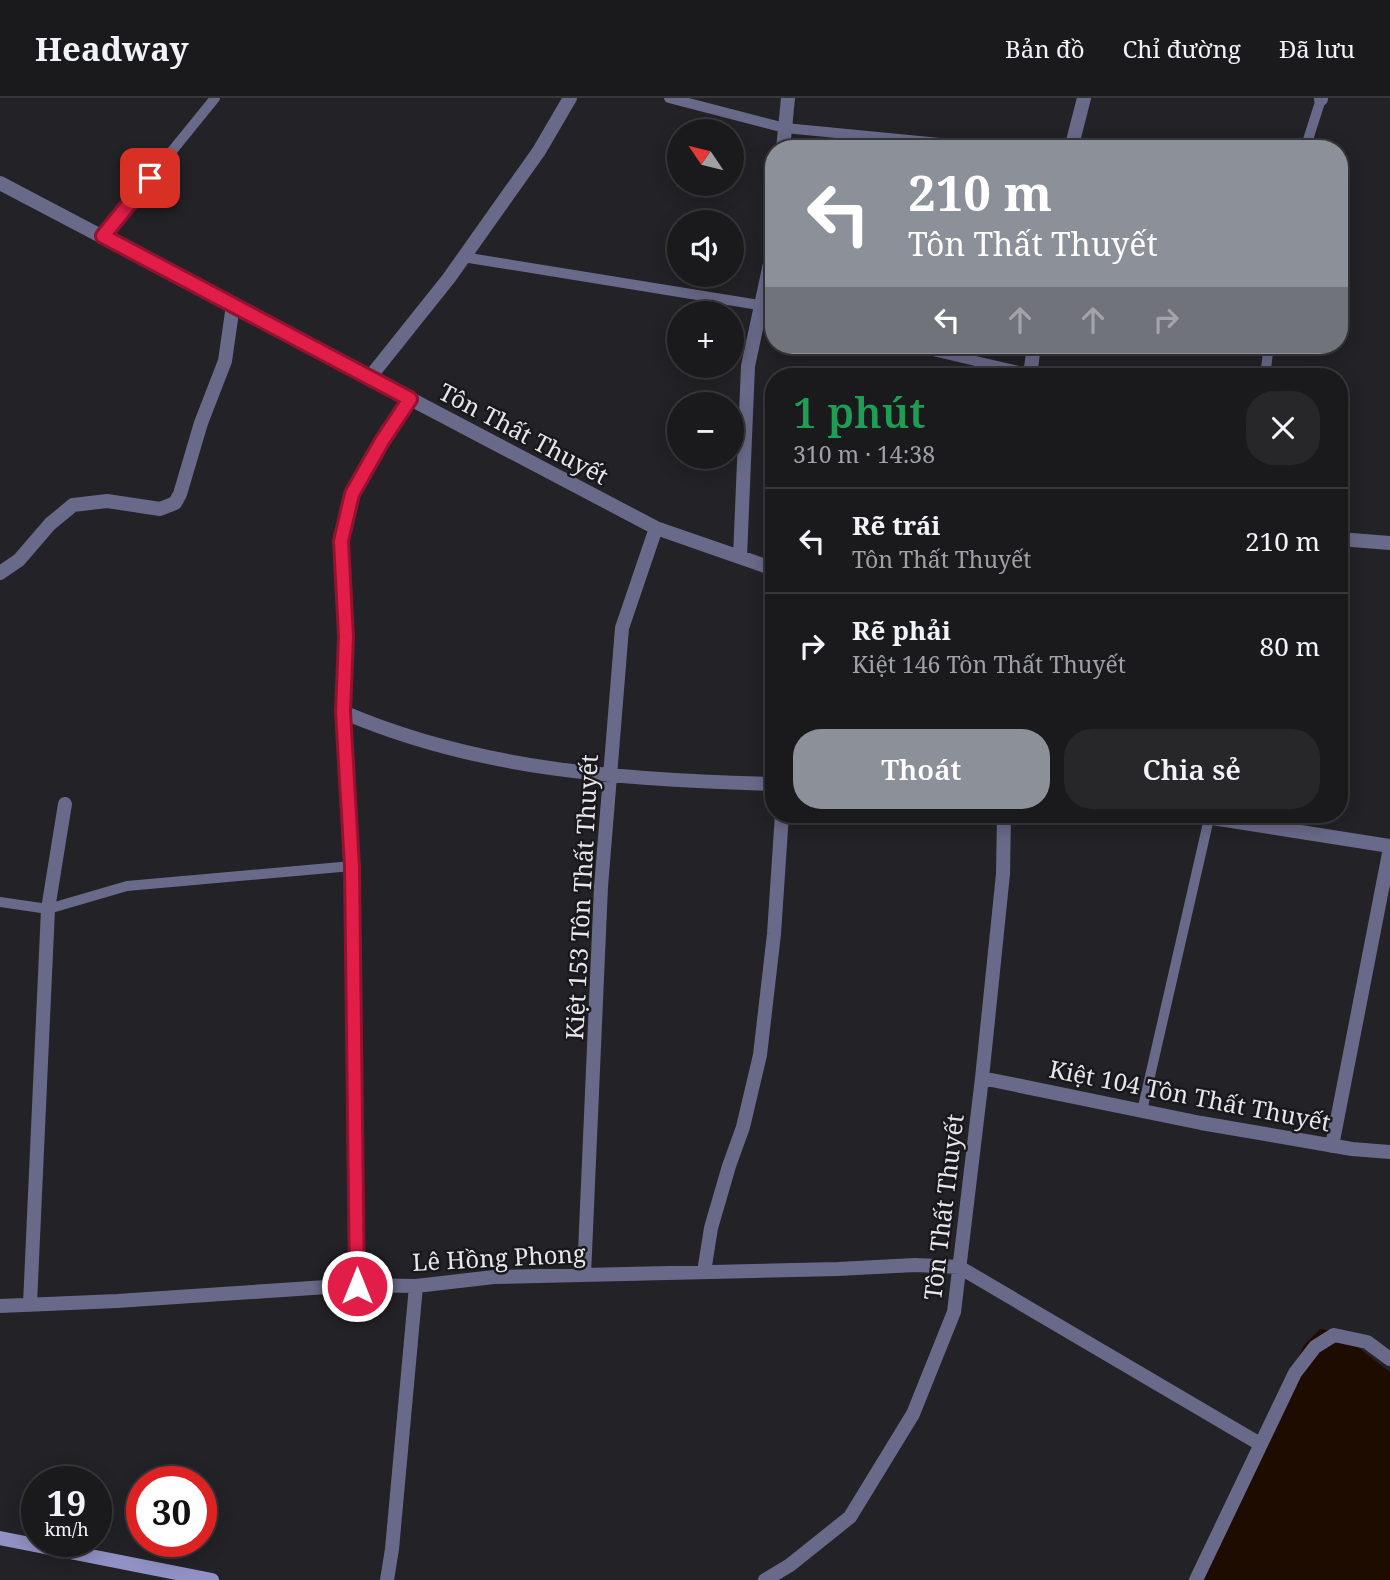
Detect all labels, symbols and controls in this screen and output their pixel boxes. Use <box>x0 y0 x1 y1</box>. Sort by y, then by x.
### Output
text: Headway <box>35 26 189 71</box>
text: Bản đồ <box>1005 32 1085 65</box>
text: Chỉ đường <box>1123 32 1241 65</box>
text: Đã lưu <box>1279 32 1355 65</box>
north arrow <box>667 119 744 196</box>
map controls <box>667 119 744 469</box>
pin <box>120 148 180 208</box>
icon: arrive <box>131 159 169 197</box>
text: 210 m <box>908 159 1052 225</box>
icon: left <box>793 168 884 259</box>
button: sound <box>667 210 744 287</box>
text: Tôn Thất Thuyết <box>908 222 1158 265</box>
button: + <box>667 301 744 378</box>
icon: left <box>928 301 966 339</box>
icon: ahead <box>1001 301 1039 339</box>
icon: ahead <box>1074 301 1112 339</box>
icon: right <box>1147 301 1185 339</box>
street label: Tôn Thất Thuyết <box>434 374 614 492</box>
text: 1 phút <box>793 383 925 440</box>
button: close <box>1246 391 1320 465</box>
button: − <box>667 392 744 469</box>
text: 310 m · 14:38 <box>793 438 935 470</box>
text: Rẽ trái <box>852 507 941 543</box>
icon: left <box>793 522 831 560</box>
text: 210 m <box>1245 523 1320 559</box>
text: Tôn Thất Thuyết <box>852 543 1031 575</box>
text: Rẽ phải <box>852 612 951 648</box>
icon: right <box>793 627 831 665</box>
text: 80 m <box>1260 628 1320 664</box>
text: Kiệt 146 Tôn Thất Thuyết <box>852 648 1126 680</box>
button: Thoát <box>793 729 1050 809</box>
button: Chia sẻ <box>1064 729 1320 809</box>
street label: Kiệt 153 Tôn Thất Thuyết <box>557 753 605 1041</box>
street label: Kiệt 104 Tôn Thất Thuyết <box>1047 1052 1333 1138</box>
street label: Tôn Thất Thuyết <box>915 1112 971 1302</box>
street label: Lê Hồng Phong <box>411 1236 587 1278</box>
position arrow <box>320 1249 394 1323</box>
speed limit sign: 30 <box>126 1466 217 1557</box>
text: 19 <box>47 1479 86 1526</box>
text: km/h <box>44 1517 89 1541</box>

